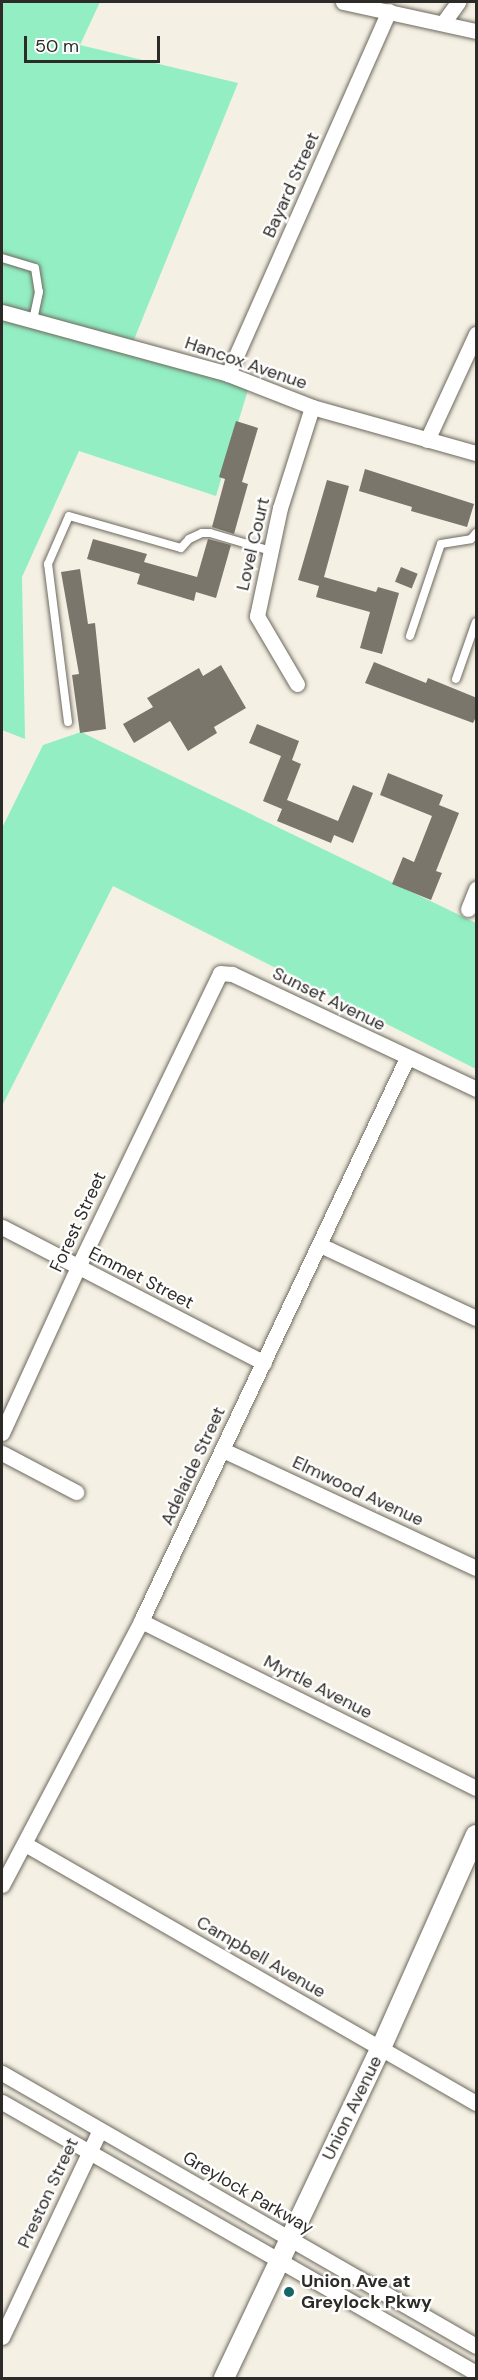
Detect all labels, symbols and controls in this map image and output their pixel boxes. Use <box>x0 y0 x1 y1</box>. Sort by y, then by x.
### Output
scale bar <box>27 24 164 62</box>
text: 50 m <box>35 34 79 58</box>
street label: Bayard Street <box>258 129 324 241</box>
street label: Hancox Avenue <box>182 332 310 394</box>
street label: Lovel Court <box>232 495 274 593</box>
street label: Sunset Avenue <box>269 962 389 1036</box>
street label: Forest Street <box>45 1169 111 1275</box>
street label: Emmet Street <box>85 1242 197 1314</box>
street label: Adelaide Street <box>156 1403 230 1529</box>
street label: Elmwood Avenue <box>289 1451 427 1531</box>
street label: Myrtle Avenue <box>260 1650 376 1724</box>
street label: Campbell Avenue <box>193 1911 329 2003</box>
street label: Union Avenue <box>317 2052 387 2164</box>
street label: Preston Street <box>13 2134 83 2252</box>
street label: Greylock Parkway <box>179 2147 317 2239</box>
place label: Union Ave at Greylock Pkwy <box>301 2271 432 2314</box>
marker: Union Ave at Greylock Pkwy <box>282 2285 296 2299</box>

